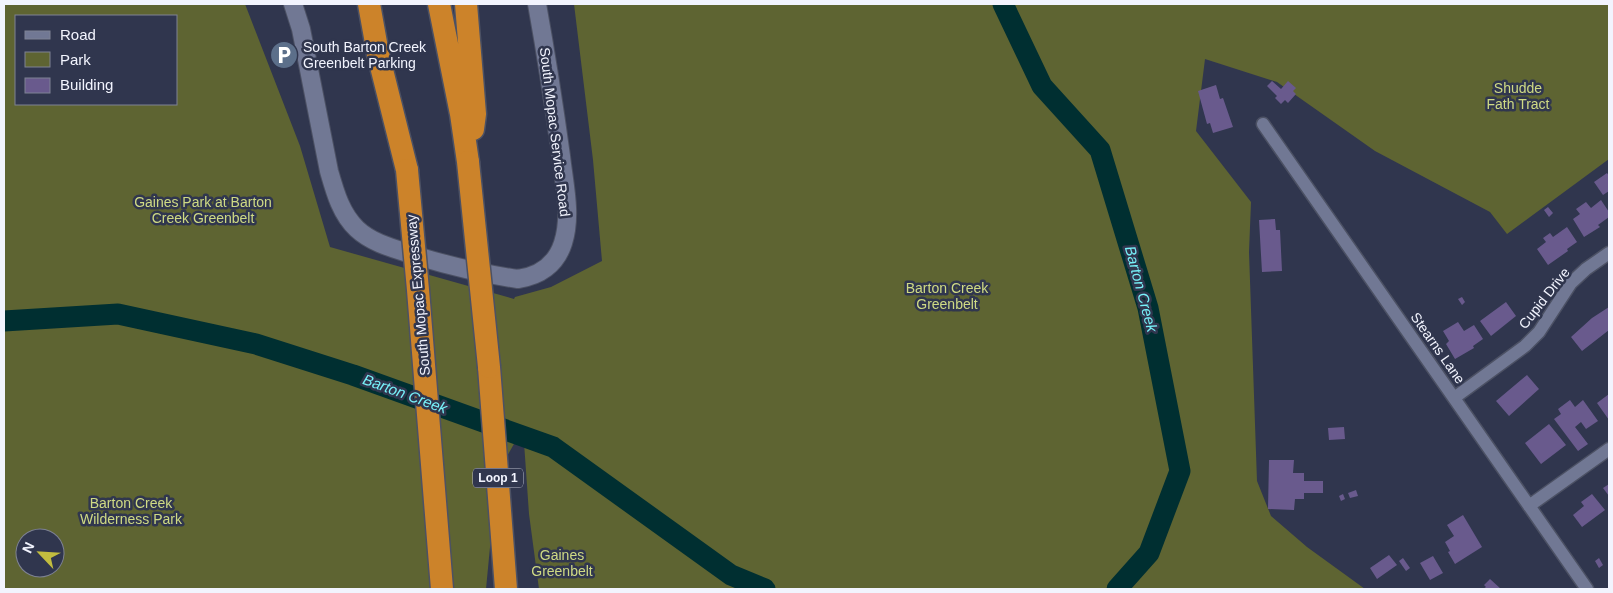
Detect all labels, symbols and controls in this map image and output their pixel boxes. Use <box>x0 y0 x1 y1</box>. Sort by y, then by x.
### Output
legend <box>15 15 178 105</box>
text: Road <box>60 26 96 43</box>
place label: South Barton Creek Greenbelt Parking <box>303 39 427 71</box>
parking icon: South Barton Creek Greenbelt Parking <box>269 40 299 70</box>
street label: South Mopac Service Road <box>537 46 573 218</box>
text: Park <box>60 51 91 68</box>
text: Building <box>60 76 113 93</box>
park label: Shudde Fath Tract <box>1486 80 1550 112</box>
park label: Gaines Park at Barton Creek Greenbelt <box>134 194 272 226</box>
street label: South Mopac Expressway <box>403 214 433 376</box>
water label: Barton Creek <box>1122 244 1162 335</box>
street label: Cupid Drive <box>1515 264 1573 332</box>
park label: Barton Creek Greenbelt <box>906 280 989 312</box>
street label: Stearns Lane <box>1408 309 1469 387</box>
water label: Barton Creek <box>361 370 451 417</box>
road number: Loop 1 <box>473 468 523 488</box>
park label: Barton Creek Wilderness Park <box>80 495 183 527</box>
north arrow <box>15 528 65 578</box>
text: N <box>19 540 38 555</box>
park label: Gaines Greenbelt <box>531 547 593 579</box>

